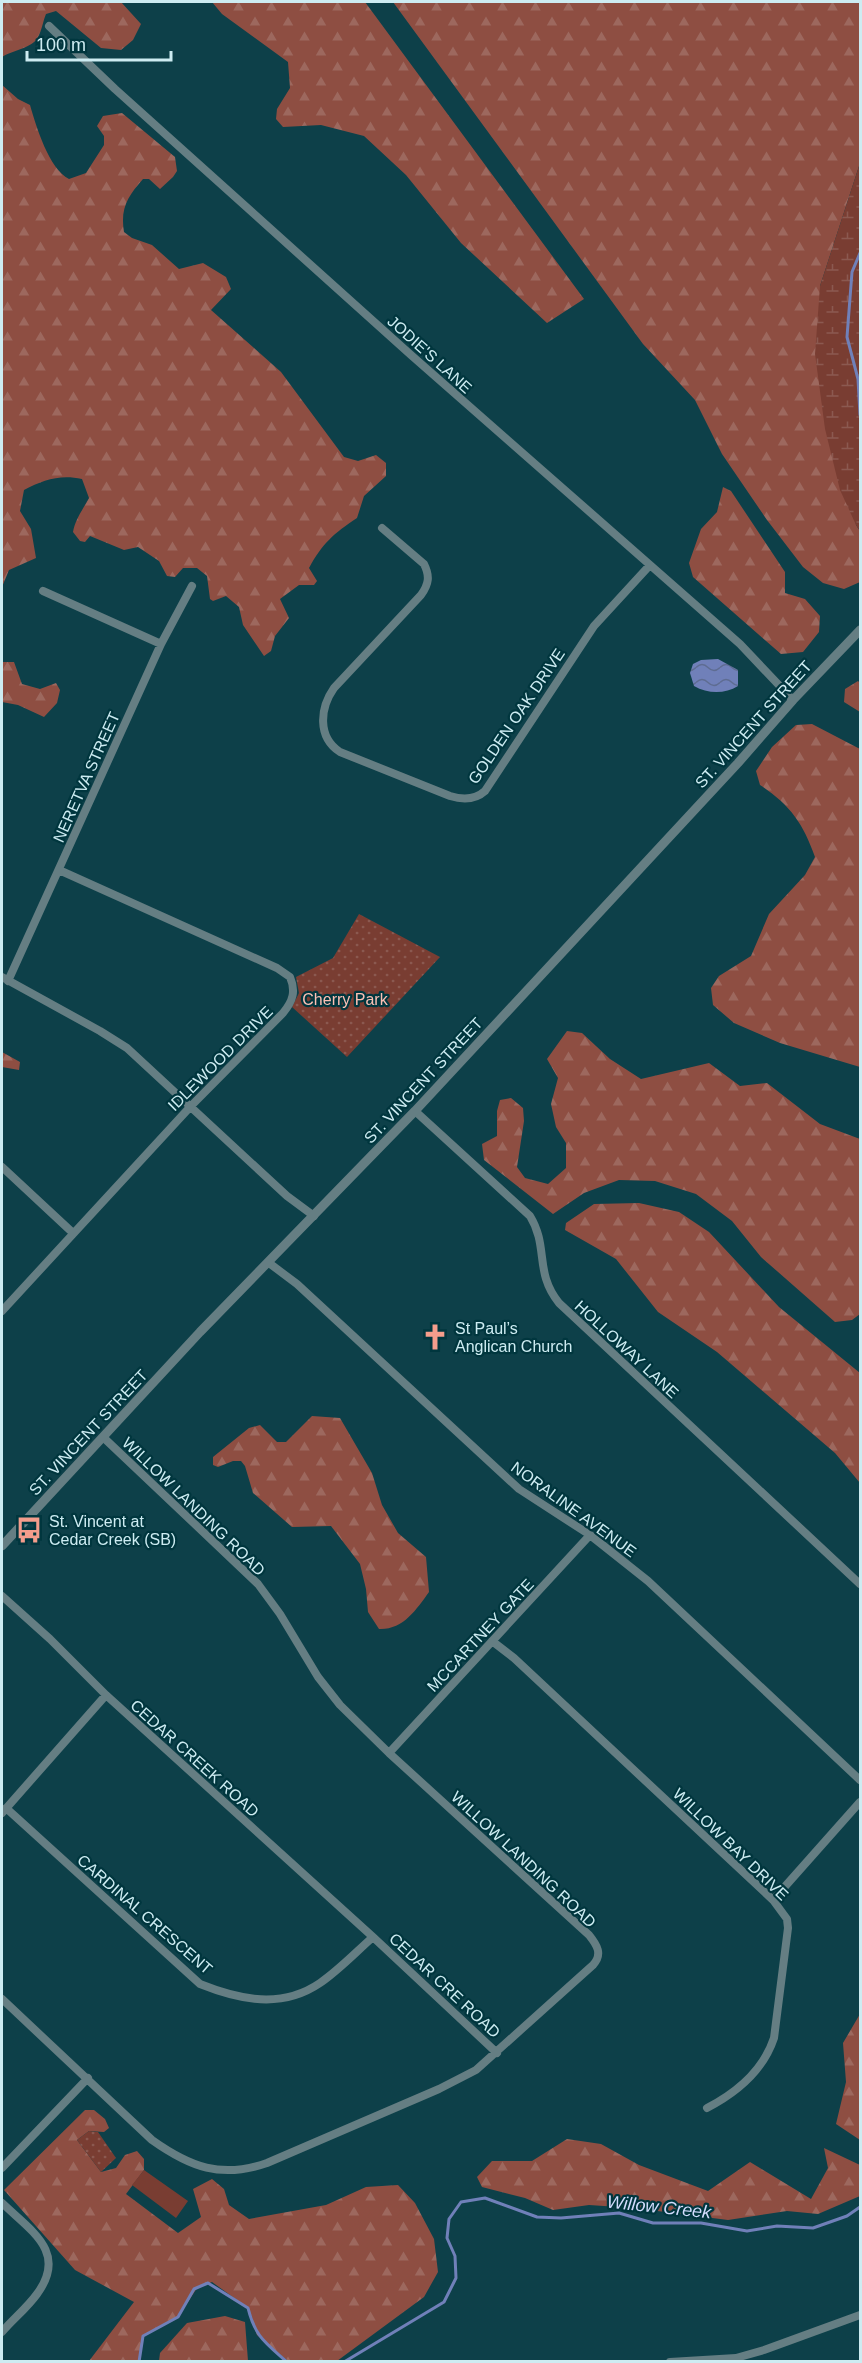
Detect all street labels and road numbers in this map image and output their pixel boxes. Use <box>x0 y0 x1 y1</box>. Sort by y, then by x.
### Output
street label: JODIE'S LANE <box>384 312 475 397</box>
street label: GOLDEN OAK DRIVE <box>465 646 568 787</box>
street label: ST. VINCENT STREET <box>692 657 815 791</box>
street label: NERETVA STREET <box>50 709 123 845</box>
street label: IDLEWOOD DRIVE <box>165 1003 276 1114</box>
street label: ST. VINCENT STREET <box>361 1014 486 1146</box>
street label: HOLLOWAY LANE <box>572 1297 682 1402</box>
street label: ST. VINCENT STREET <box>26 1366 151 1498</box>
street label: WILLOW LANDING ROAD <box>119 1434 268 1579</box>
street label: NORALINE AVENUE <box>508 1458 639 1560</box>
street label: MCCARTNEY GATE <box>424 1576 537 1695</box>
street label: CEDAR CREEK ROAD <box>127 1696 262 1820</box>
street label: WILLOW BAY DRIVE <box>670 1785 792 1904</box>
street label: WILLOW LANDING ROAD <box>448 1788 599 1931</box>
street label: CARDINAL CRESCENT <box>74 1851 216 1978</box>
street label: CEDAR CRE ROAD <box>386 1930 503 2041</box>

